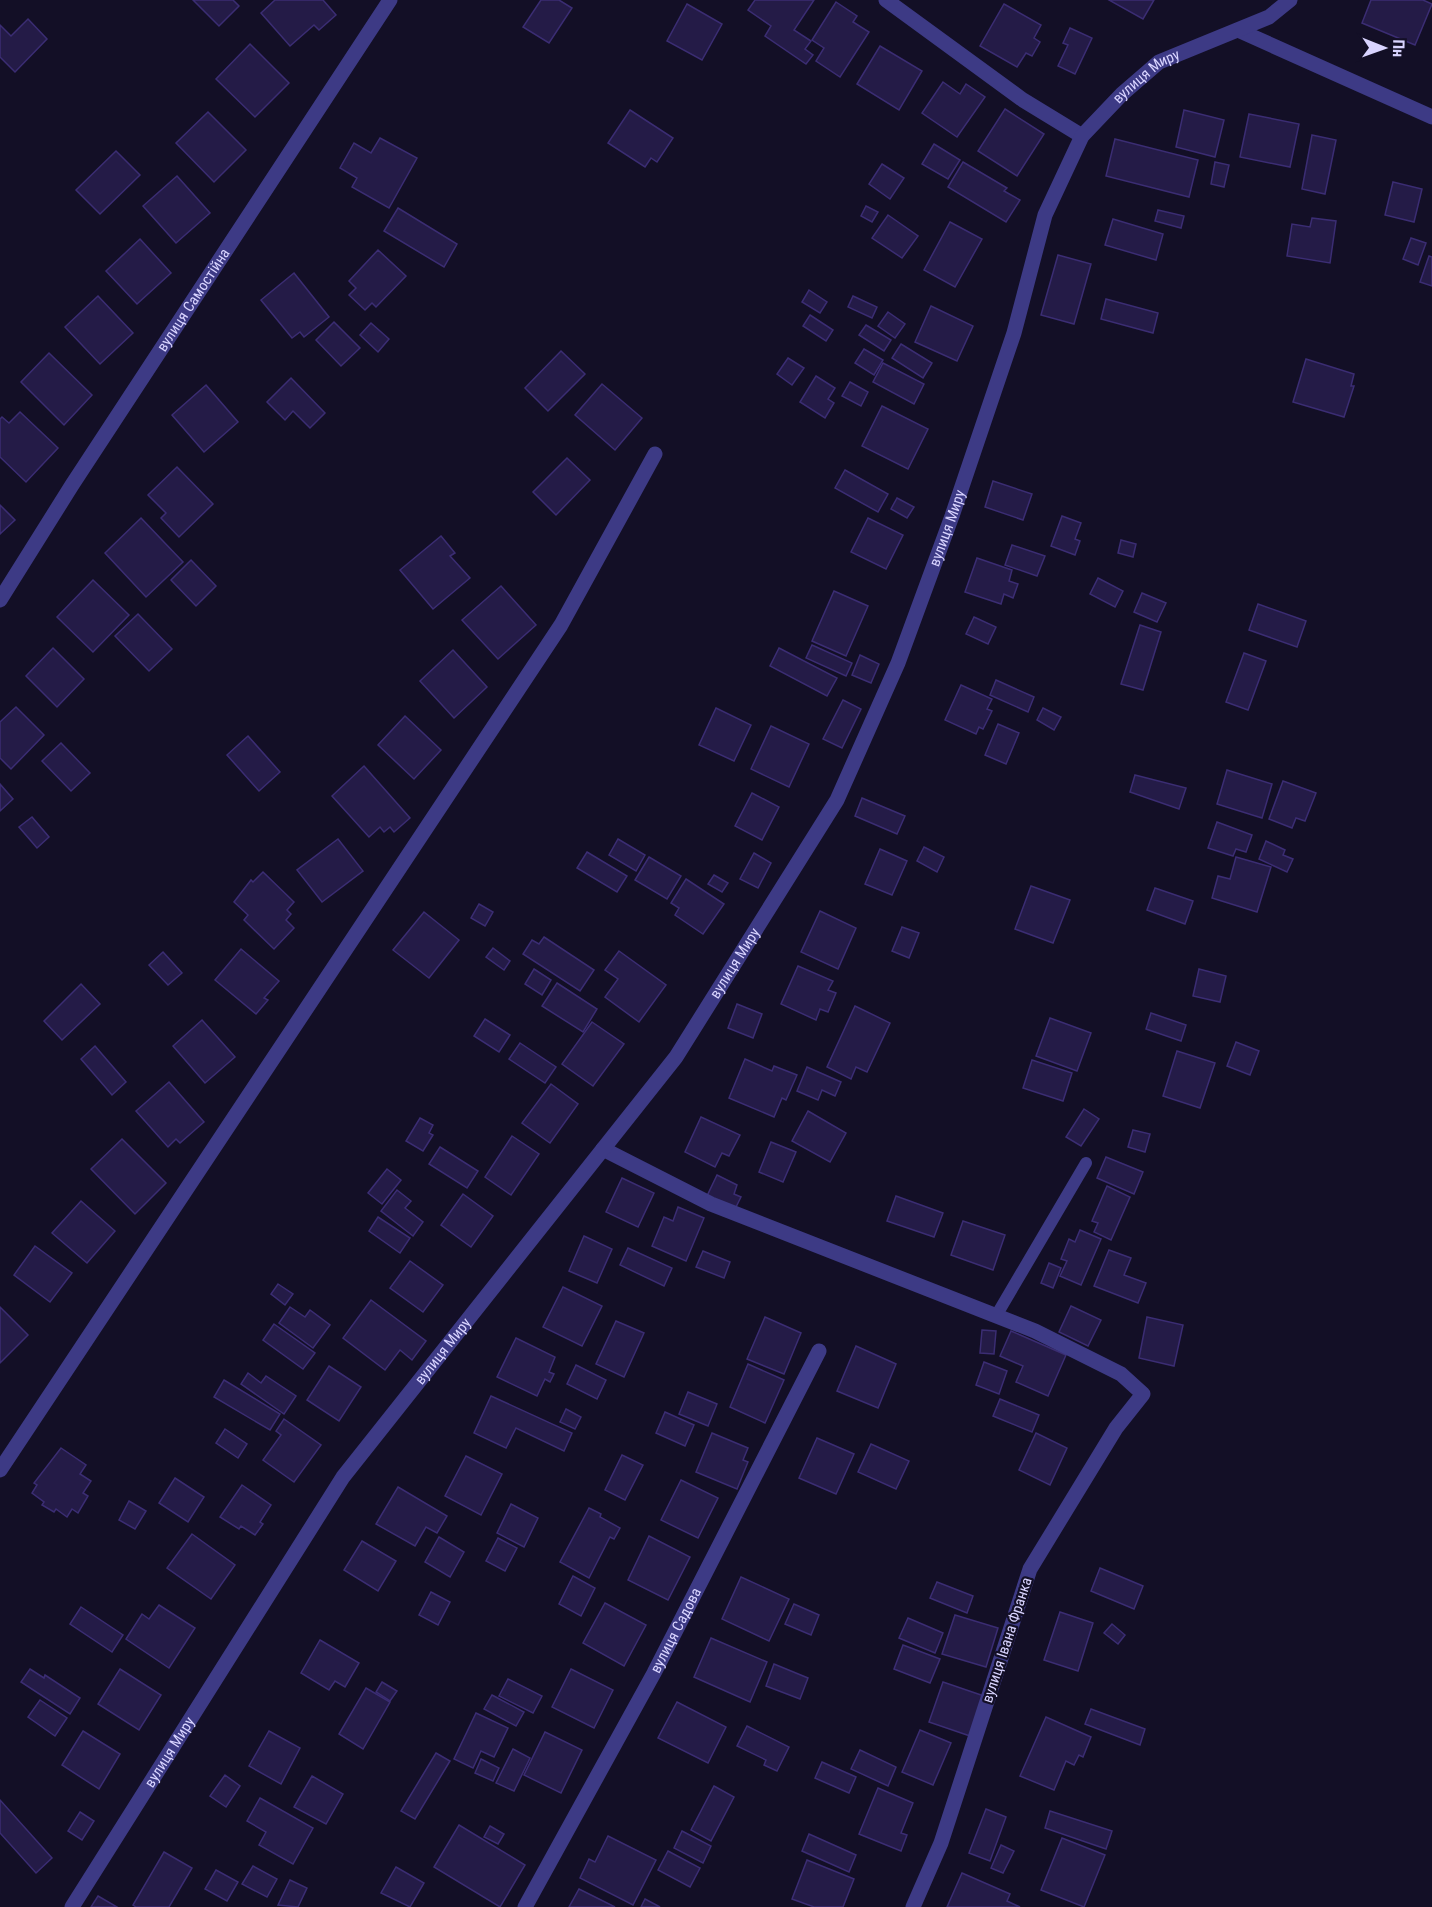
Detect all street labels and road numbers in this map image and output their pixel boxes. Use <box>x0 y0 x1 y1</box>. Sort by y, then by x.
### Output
street label: вулиця Миру <box>1109 46 1182 107</box>
street label: вулиця Самостійна <box>153 245 234 355</box>
street label: вулиця Миру <box>925 488 969 569</box>
street label: вулиця Миру <box>706 924 764 1002</box>
street label: вулиця Миру <box>411 1314 475 1388</box>
street label: вулиця Івана Франка <box>978 1575 1036 1705</box>
street label: вулиця Садова <box>646 1585 705 1676</box>
street label: вулиця Миру <box>141 1714 199 1791</box>

